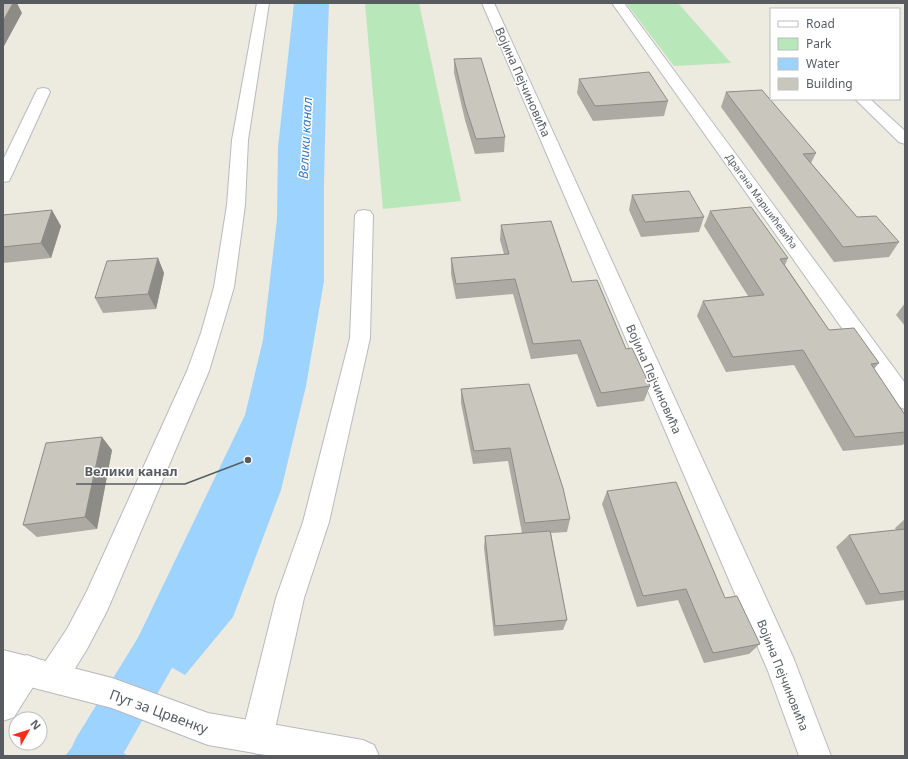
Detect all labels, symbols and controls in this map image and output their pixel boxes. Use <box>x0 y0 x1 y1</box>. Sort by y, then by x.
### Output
legend <box>770 8 900 100</box>
text: Road <box>806 15 835 32</box>
street label: Војина Пејчиновића <box>491 24 555 140</box>
text: Park <box>806 35 832 52</box>
text: Water <box>806 55 840 72</box>
text: Building <box>806 75 853 92</box>
water label: Велики канал <box>294 96 316 179</box>
street label: Драгана Маршићевића <box>723 151 801 251</box>
street label: Војина Пејчиновића <box>622 321 686 437</box>
callout: Велики канал <box>76 459 185 484</box>
text: Велики канал <box>84 462 178 480</box>
street label: Војина Пејчиновића <box>753 617 813 733</box>
street label: Пут за Црвенку <box>107 684 212 738</box>
north arrow <box>8 711 48 751</box>
text: N <box>28 716 45 733</box>

